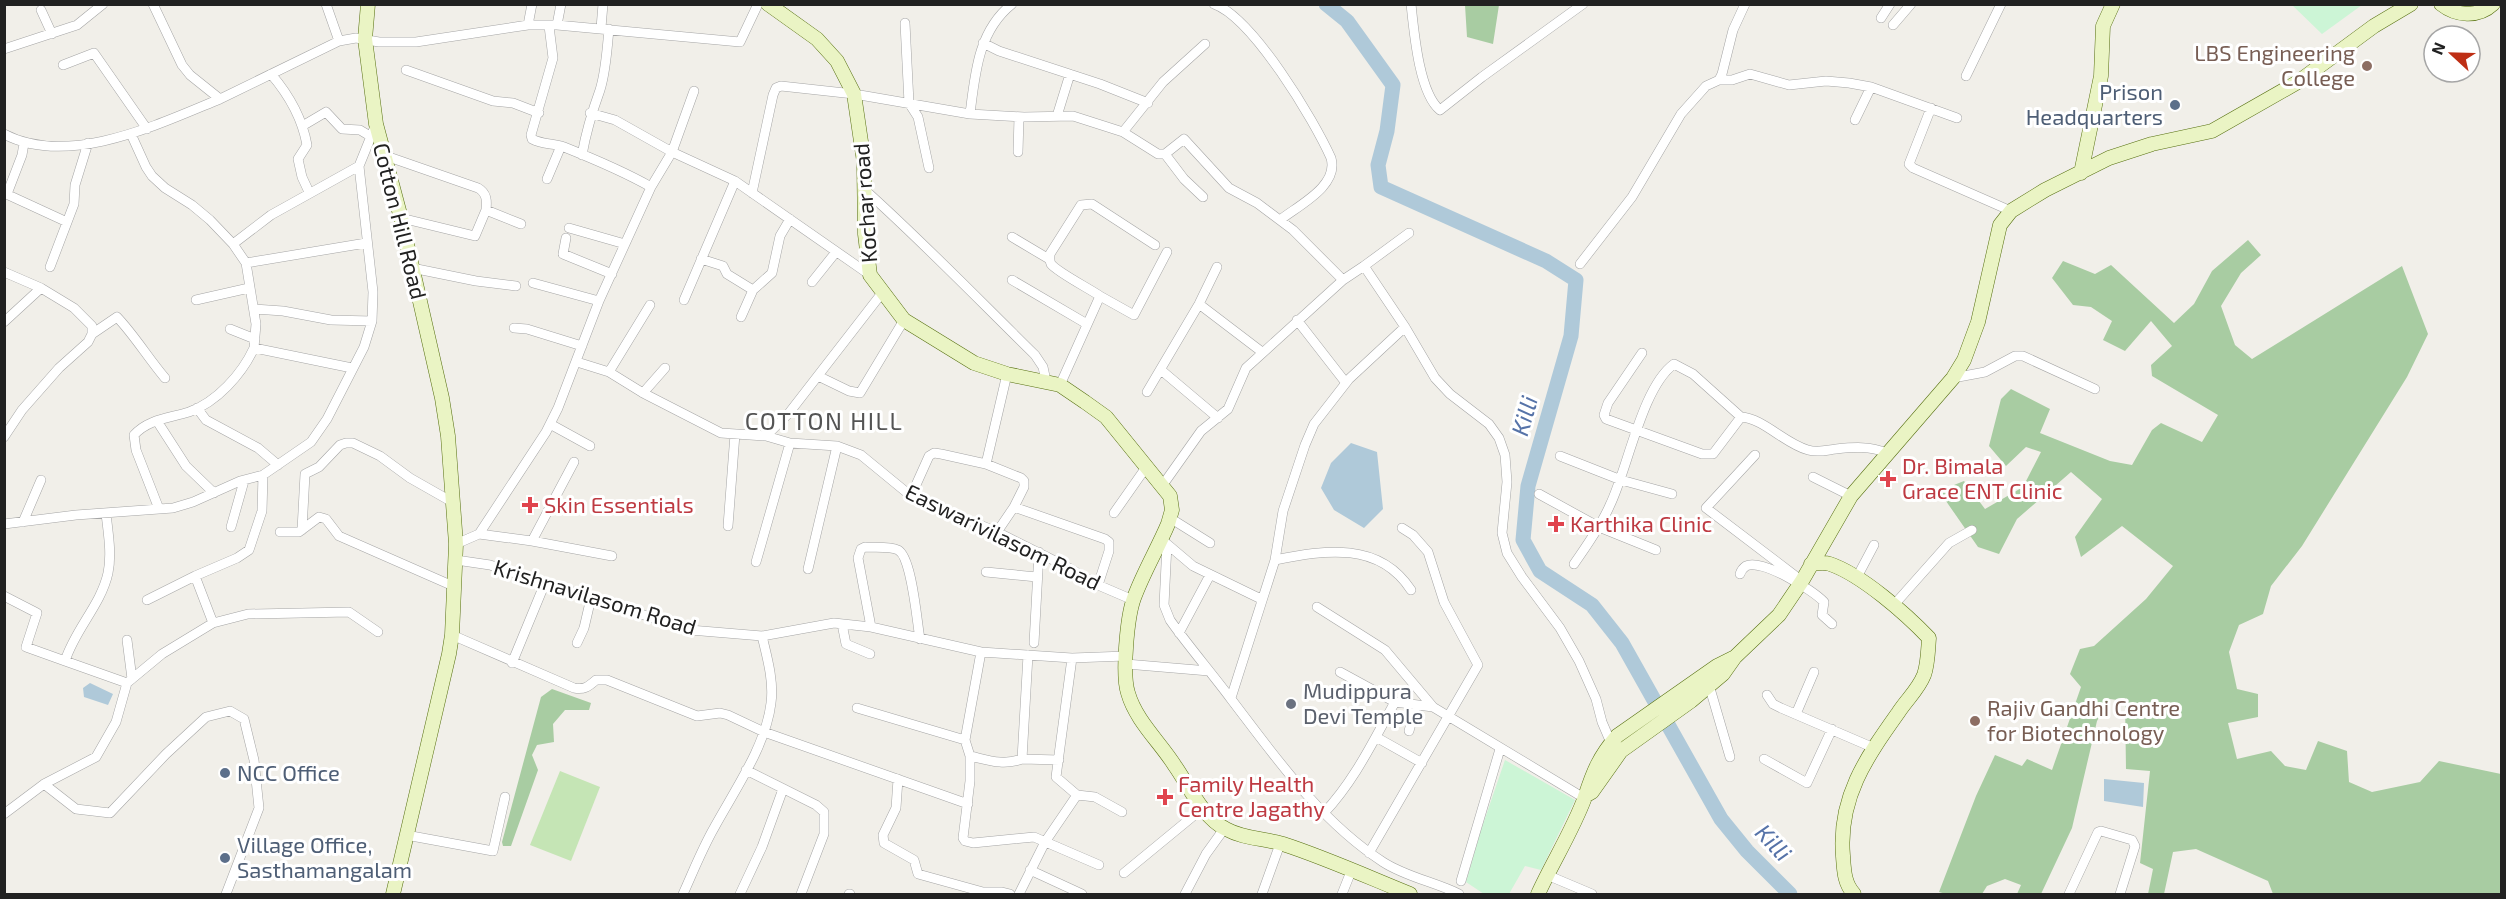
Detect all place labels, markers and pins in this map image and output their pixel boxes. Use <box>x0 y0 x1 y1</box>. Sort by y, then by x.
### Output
place label: LBS Engineering College <box>2194 39 2355 90</box>
marker: LBS Engineering College <box>2360 59 2374 73</box>
place label: Prison Headquarters <box>2026 78 2163 129</box>
marker: Prison Headquarters <box>2168 98 2182 112</box>
place label: Dr. Bimala Grace ENT Clinic <box>1902 452 2063 503</box>
marker: Dr. Bimala Grace ENT Clinic <box>1879 470 1897 488</box>
place label: Skin Essentials <box>544 491 694 517</box>
marker: Skin Essentials <box>521 496 539 514</box>
place label: Karthika Clinic <box>1570 510 1712 536</box>
marker: Karthika Clinic <box>1547 515 1565 533</box>
place label: Mudippura Devi Temple <box>1303 677 1423 728</box>
place label: Rajiv Gandhi Centre for Biotechnology <box>1987 694 2180 745</box>
marker: Mudippura Devi Temple <box>1284 697 1298 711</box>
marker: Rajiv Gandhi Centre for Biotechnology <box>1968 714 1982 728</box>
place label: NCC Office <box>237 759 340 785</box>
marker: NCC Office <box>218 766 232 780</box>
place label: Family Health Centre Jagathy <box>1178 770 1325 821</box>
marker: Family Health Centre Jagathy <box>1156 788 1174 806</box>
place label: Village Office, Sasthamangalam <box>237 831 412 882</box>
marker: Village Office, Sasthamangalam <box>218 851 232 865</box>

